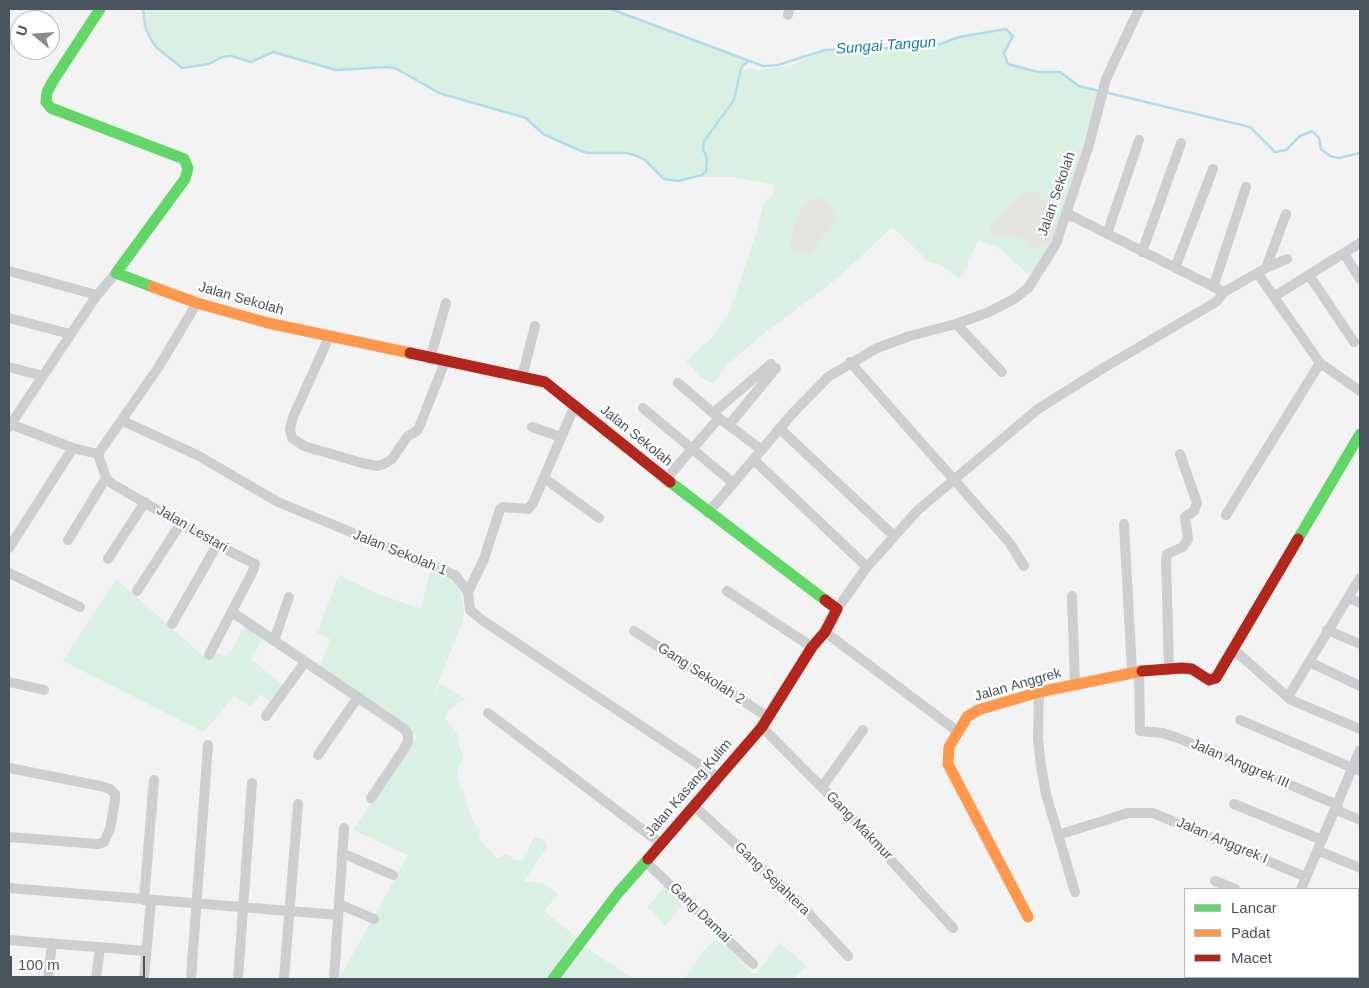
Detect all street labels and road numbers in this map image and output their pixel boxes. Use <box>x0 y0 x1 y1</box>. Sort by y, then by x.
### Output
street label: Jalan Sekolah <box>1035 150 1079 238</box>
street label: Jalan Sekolah <box>196 279 286 319</box>
street label: Jalan Sekolah <box>597 402 675 470</box>
street label: Jalan Lestari <box>153 502 231 556</box>
street label: Jalan Sekolah 1 <box>351 527 449 579</box>
street label: Gang Sekolah 2 <box>654 640 748 708</box>
street label: Jalan Anggrek <box>973 665 1063 705</box>
street label: Jalan Kasang Kulim <box>642 736 736 840</box>
street label: Jalan Anggrek III <box>1188 736 1292 792</box>
street label: Gang Makmur <box>822 788 896 864</box>
street label: Jalan Anggrek I <box>1174 814 1270 868</box>
street label: Gang Sejahtera <box>731 839 813 919</box>
street label: Gang Damai <box>666 880 734 946</box>

